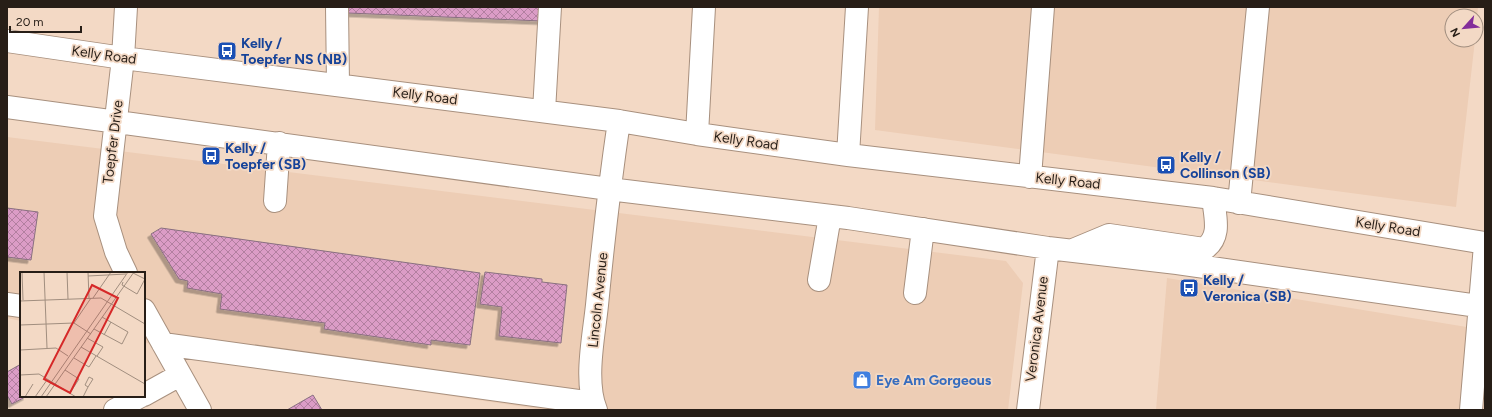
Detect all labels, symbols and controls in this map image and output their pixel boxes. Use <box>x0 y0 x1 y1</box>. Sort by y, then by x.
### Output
scale bar <box>10 8 81 34</box>
north arrow <box>1444 8 1484 48</box>
text: 20 m <box>16 15 44 29</box>
text: N <box>1448 26 1463 39</box>
place label: Kelly / Toepfer NS (NB) <box>241 35 347 68</box>
bus stop icon: Kelly / Toepfer NS (NB) <box>216 40 238 62</box>
street label: Kelly Road <box>70 42 138 68</box>
street label: Kelly Road <box>392 84 458 108</box>
street label: Toepfer Drive <box>99 99 127 185</box>
street label: Kelly Road <box>712 128 780 154</box>
place label: Kelly / Toepfer (SB) <box>225 140 306 173</box>
bus stop icon: Kelly / Toepfer (SB) <box>200 145 222 167</box>
place label: Kelly / Collinson (SB) <box>1180 149 1271 182</box>
bus stop icon: Kelly / Collinson (SB) <box>1155 154 1177 176</box>
street label: Kelly Road <box>1035 169 1101 193</box>
street label: Kelly Road <box>1354 213 1422 241</box>
street label: Lincoln Avenue <box>585 251 611 348</box>
inset map <box>20 272 145 397</box>
place label: Kelly / Veronica (SB) <box>1203 272 1292 305</box>
street label: Veronica Avenue <box>1022 275 1052 383</box>
bus stop icon: Kelly / Veronica (SB) <box>1178 277 1200 299</box>
shop icon: Eye Am Gorgeous <box>851 369 873 391</box>
place label: Eye Am Gorgeous <box>876 372 992 389</box>

